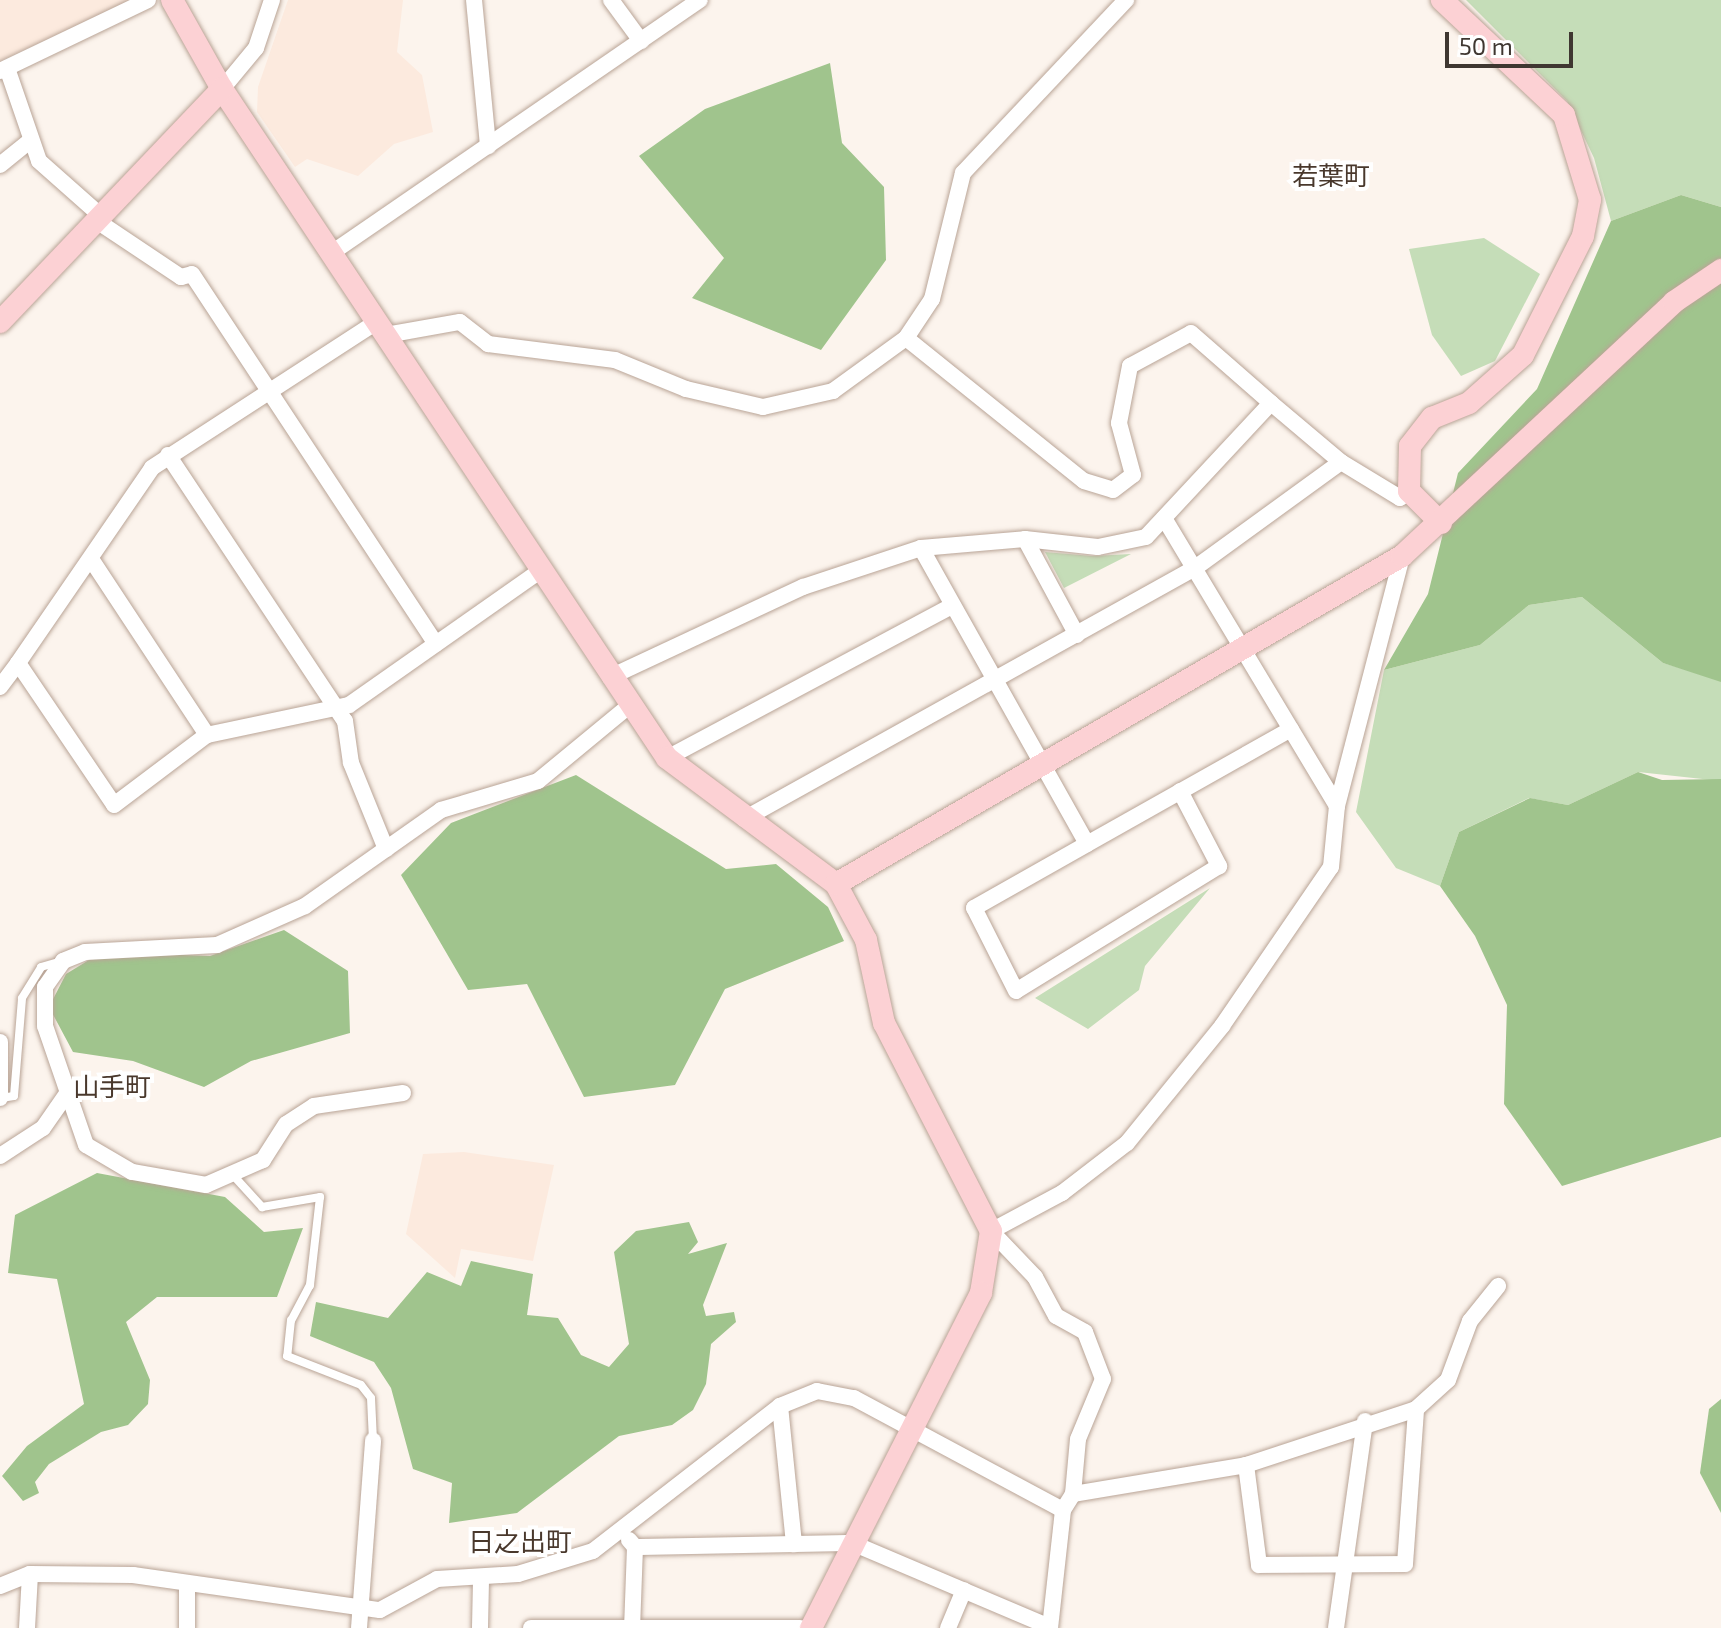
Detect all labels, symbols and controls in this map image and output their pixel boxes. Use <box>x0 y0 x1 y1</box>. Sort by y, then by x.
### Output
scale bar <box>1449 16 1577 66</box>
text: 50 m <box>1459 31 1513 60</box>
district label: 若葉町 <box>1292 159 1370 191</box>
district label: 山手町 <box>73 1070 151 1102</box>
district label: 日之出町 <box>468 1525 572 1557</box>

